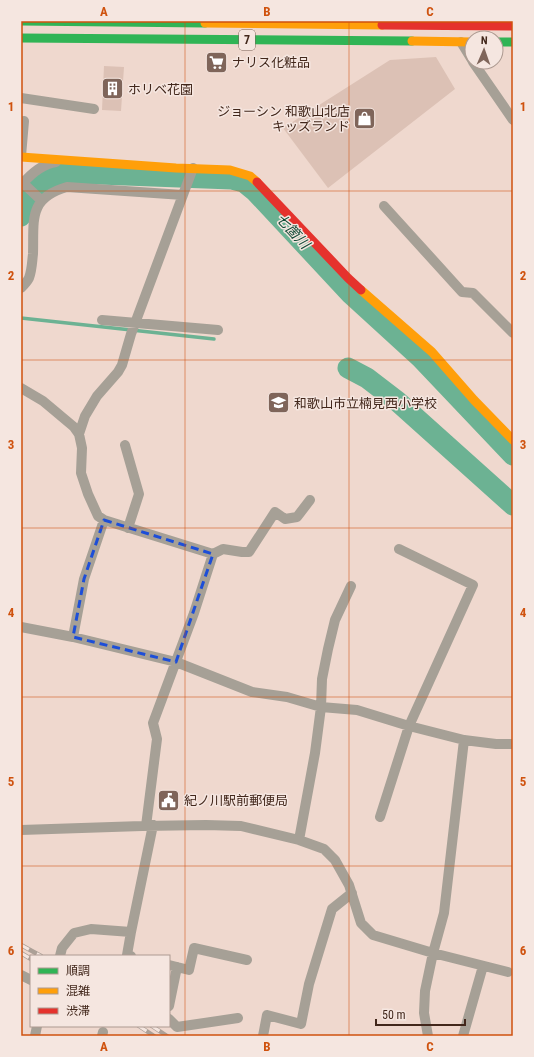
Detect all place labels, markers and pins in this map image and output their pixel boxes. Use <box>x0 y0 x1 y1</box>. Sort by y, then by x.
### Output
supermarket icon: ナリス化粧品 <box>203 49 229 75</box>
place label: ナリス化粧品 <box>232 55 310 70</box>
building icon: ホリベ花園 <box>100 76 126 102</box>
place label: ホリベ花園 <box>128 82 193 97</box>
place label: ジョーシン 和歌山北店 キッズランド <box>217 104 350 134</box>
shop icon: ジョーシン 和歌山北店 キッズランド <box>352 105 378 131</box>
school or university icon: 和歌山市立楠見西小学校 <box>265 390 291 416</box>
place label: 和歌山市立楠見西小学校 <box>294 396 437 411</box>
public building icon: 紀ノ川駅前郵便局 <box>155 787 181 813</box>
place label: 紀ノ川駅前郵便局 <box>184 793 288 808</box>

